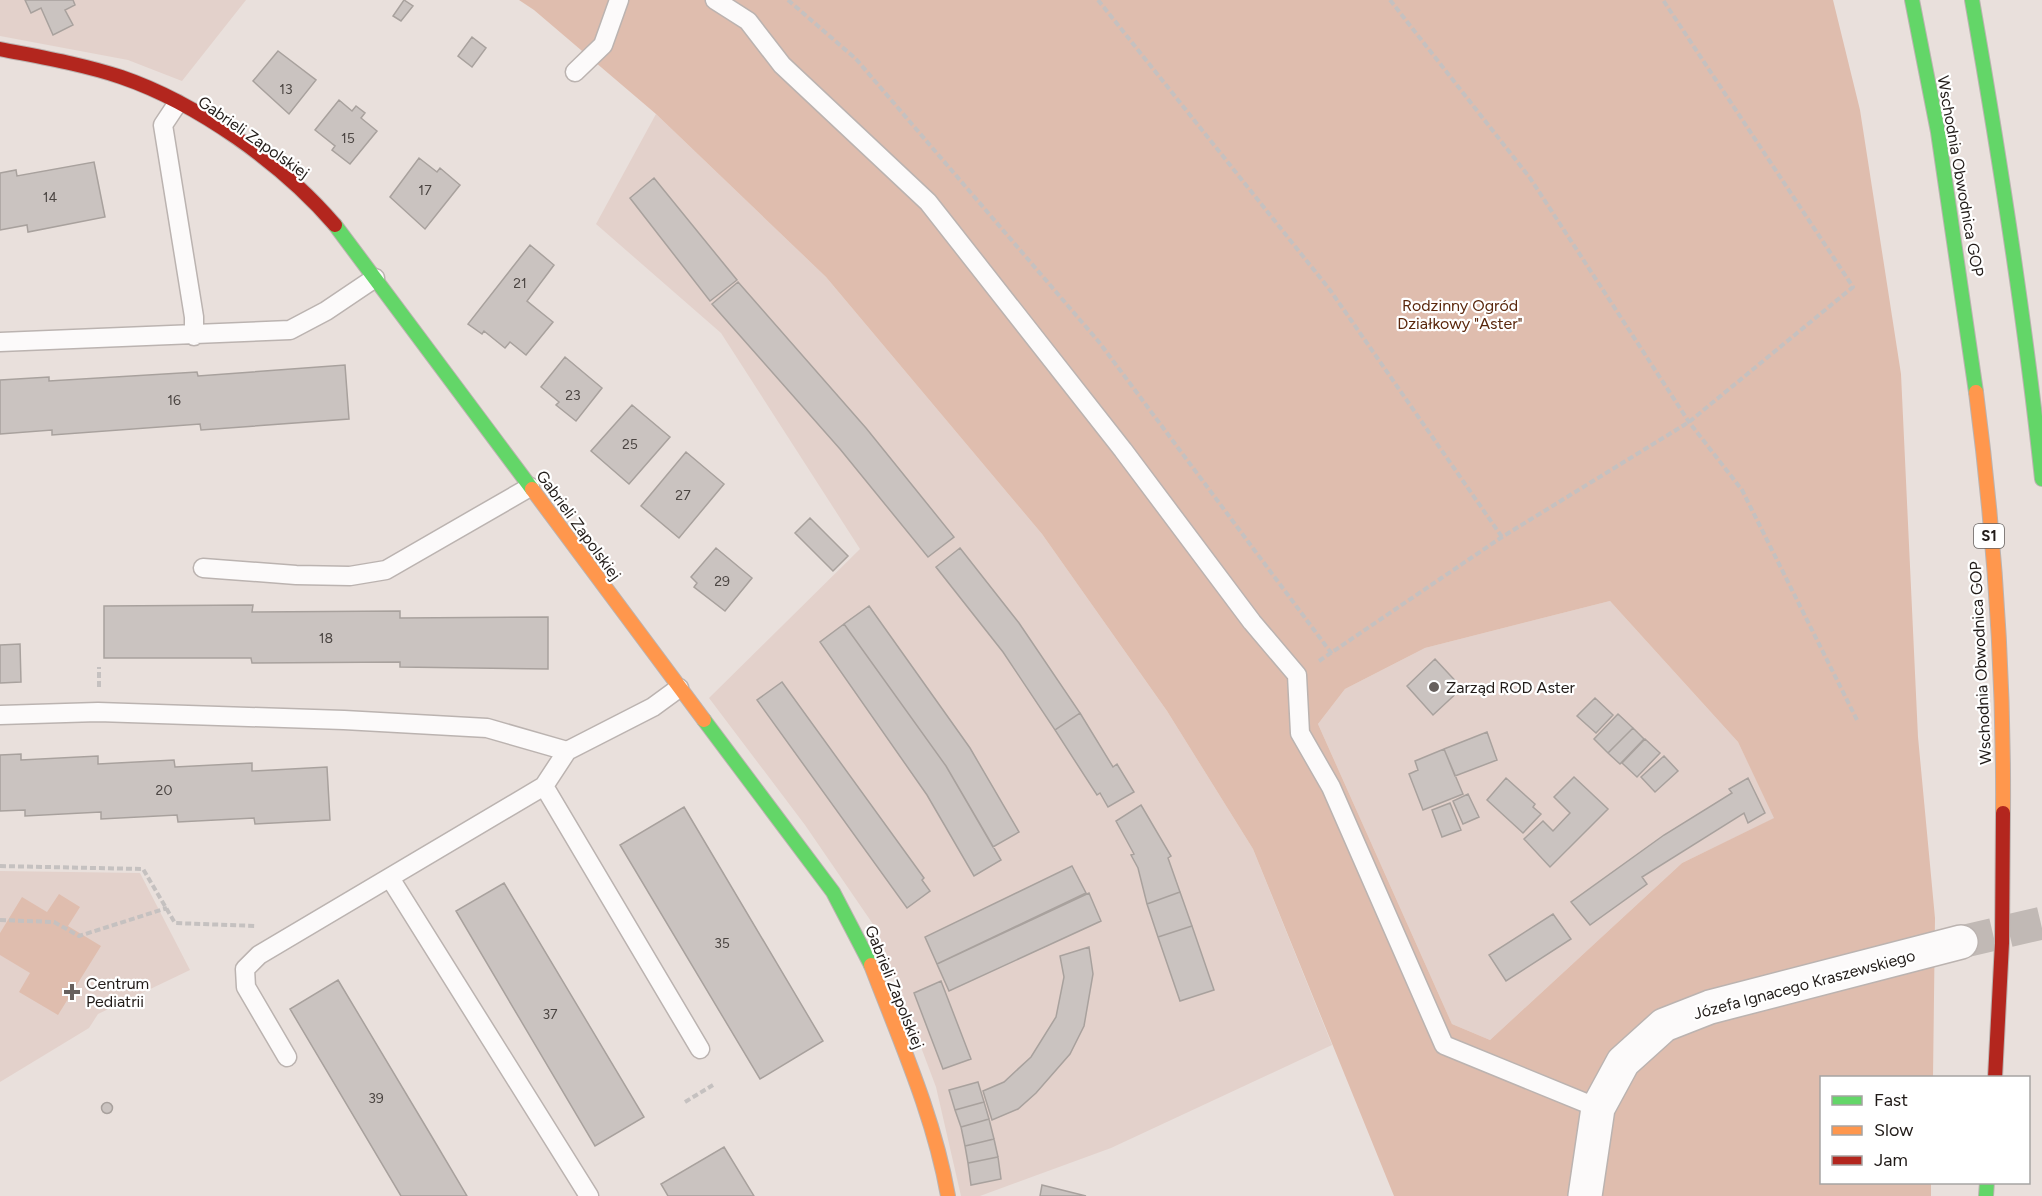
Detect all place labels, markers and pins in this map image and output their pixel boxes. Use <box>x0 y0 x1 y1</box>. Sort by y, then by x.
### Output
place label: Zarząd ROD Aster <box>1446 678 1576 697</box>
marker: Zarząd ROD Aster <box>1427 680 1441 694</box>
place label: Centrum Pediatrii <box>86 974 149 1011</box>
marker: Centrum Pediatrii <box>63 983 81 1001</box>

